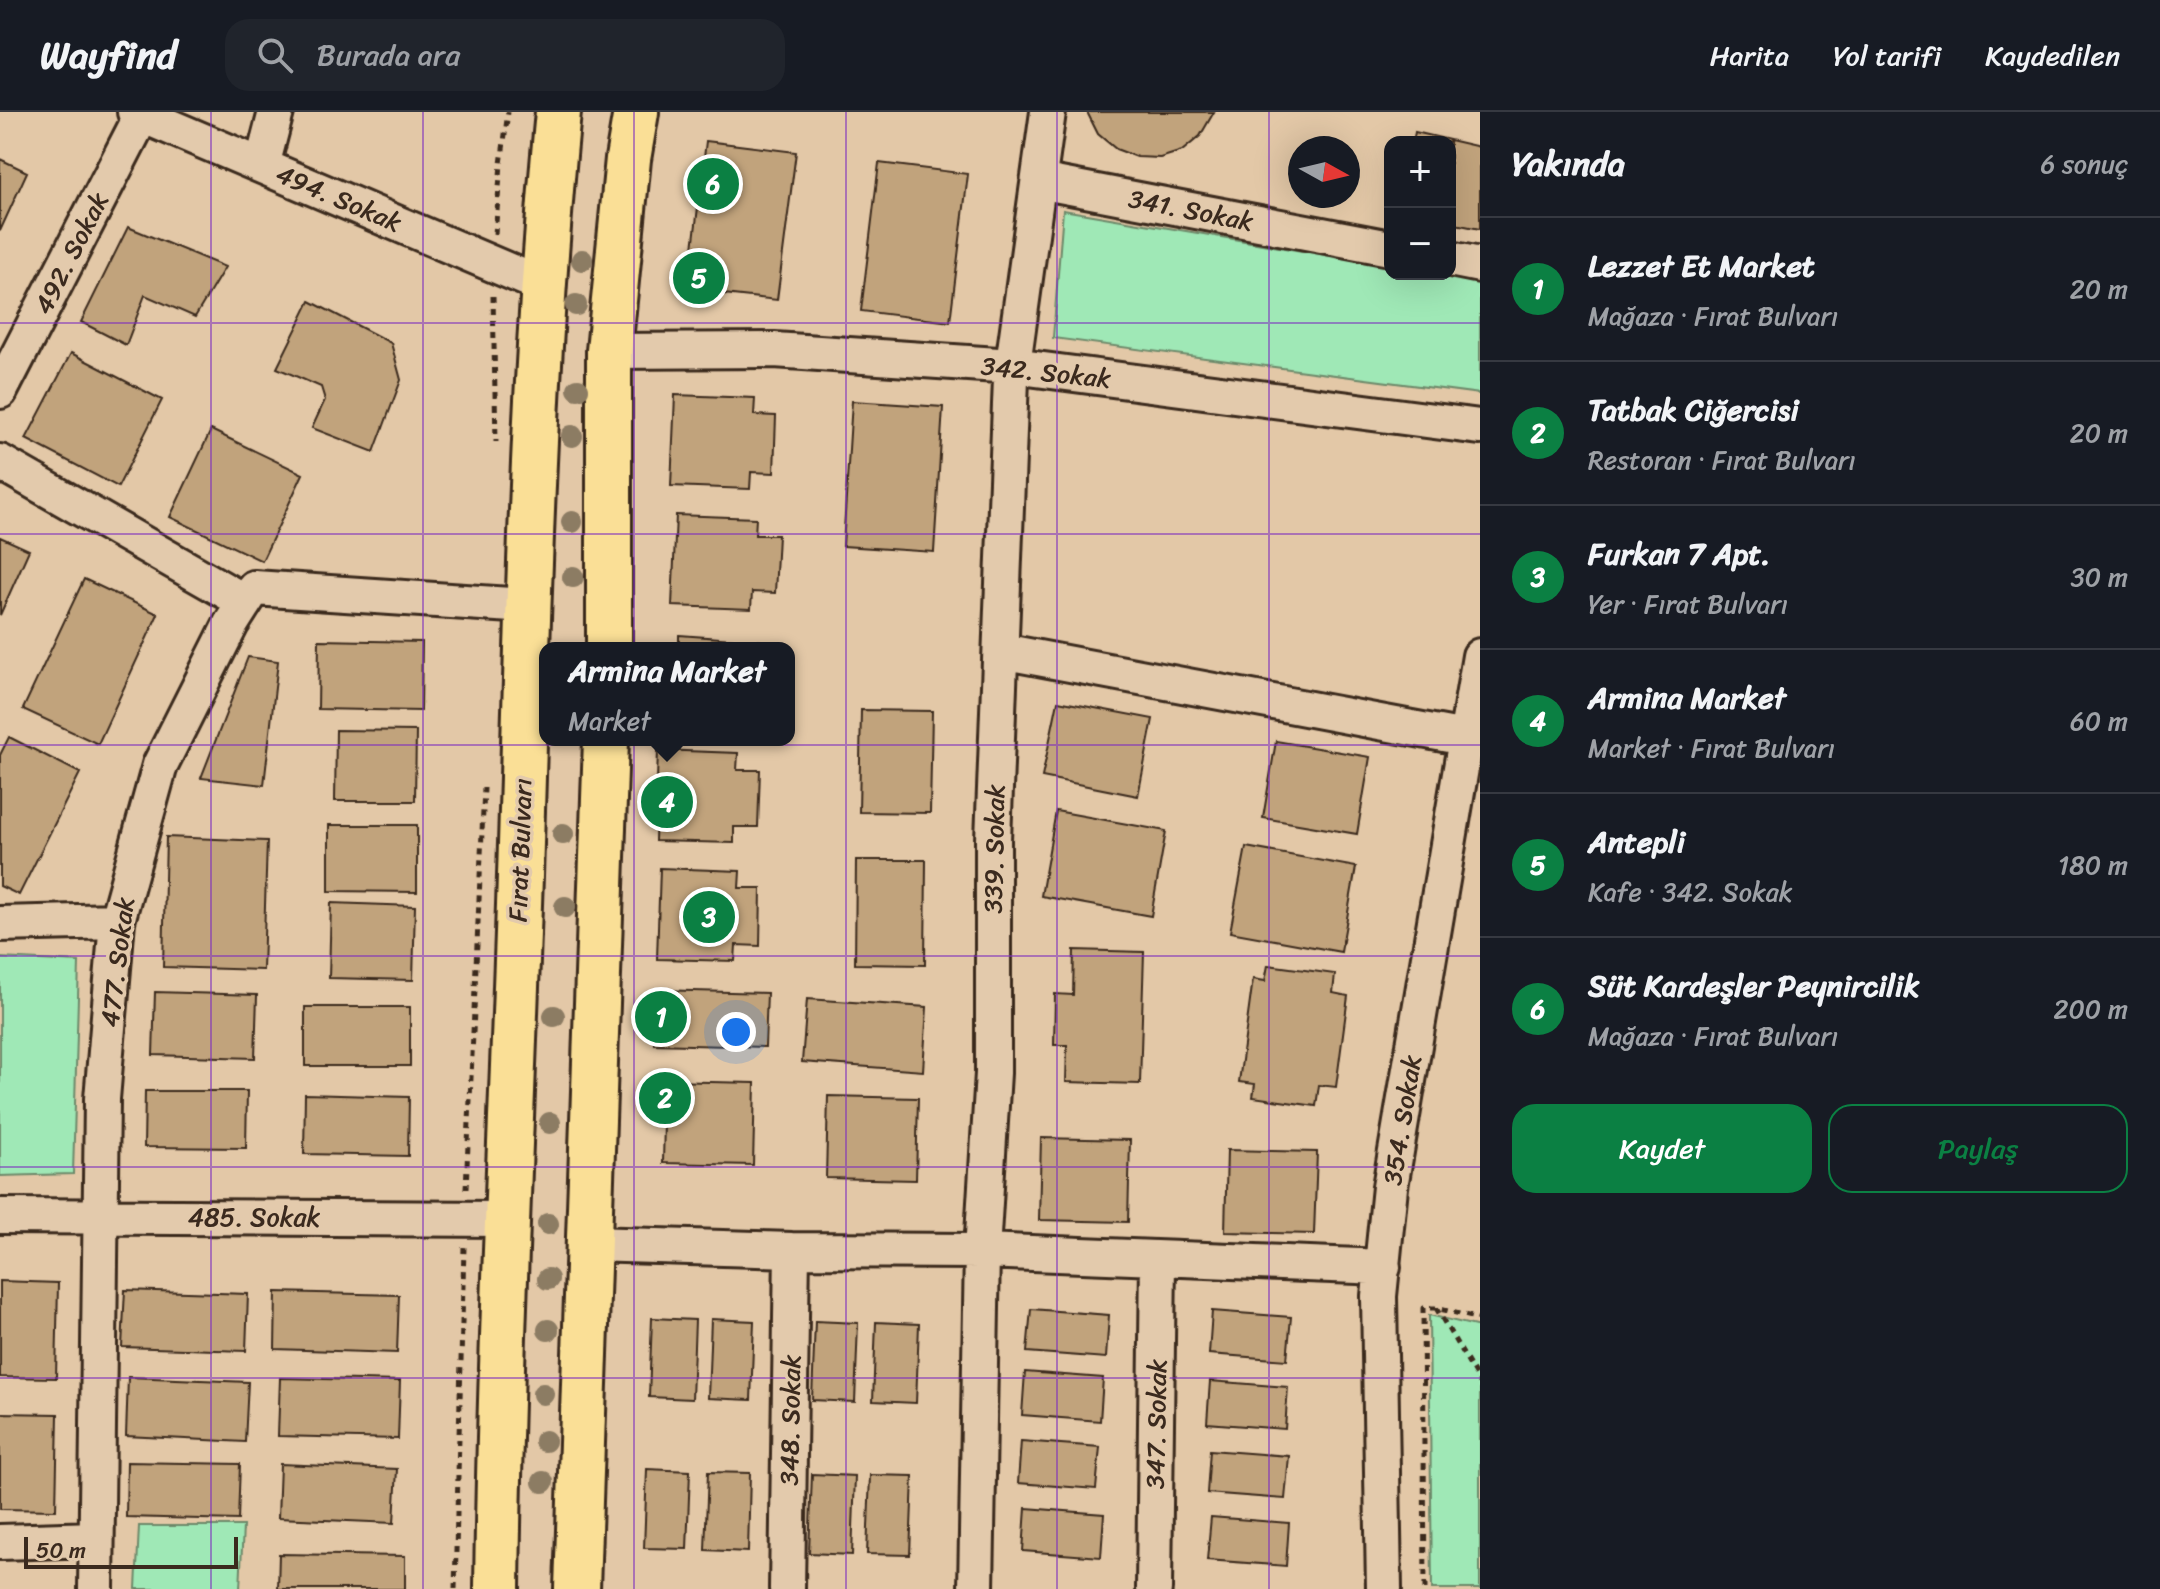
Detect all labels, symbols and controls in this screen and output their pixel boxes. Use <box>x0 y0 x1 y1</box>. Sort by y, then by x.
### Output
search box <box>225 19 785 91</box>
text: Wayfind <box>40 22 177 89</box>
text: Burada ara <box>317 28 460 82</box>
text: Harita <box>1710 31 1789 80</box>
text: Yol tarifi <box>1833 31 1941 80</box>
text: Kaydedilen <box>1985 31 2120 80</box>
icon: search <box>253 33 297 77</box>
text: Yakında <box>1512 134 1625 194</box>
north arrow <box>1288 136 1360 208</box>
map controls <box>1384 136 1456 280</box>
button: + <box>1384 136 1456 208</box>
text: 6 sonuç <box>2040 141 2128 187</box>
street label: 494. Sokak <box>269 151 410 245</box>
pin: 6 <box>687 154 739 214</box>
street label: 341. Sokak <box>1125 175 1258 245</box>
street label: 492. Sokak <box>21 184 122 322</box>
button: − <box>1384 208 1456 280</box>
text: Lezzet Et Market <box>1588 239 1815 293</box>
pin: 5 <box>673 248 725 308</box>
text: 1 <box>1532 266 1544 312</box>
text: 20 m <box>2070 266 2128 312</box>
text: Mağaza · Fırat Bulvarı <box>1588 293 1838 339</box>
street label: 342. Sokak <box>979 342 1113 402</box>
text: Tatbak Ciğercisi <box>1588 383 1799 437</box>
text: 2 <box>1530 410 1546 456</box>
text: 20 m <box>2070 410 2128 456</box>
text: Restoran · Fırat Bulvarı <box>1588 437 1856 483</box>
text: Furkan 7 Apt. <box>1588 527 1770 581</box>
text: 3 <box>1531 554 1545 600</box>
text: 30 m <box>2071 554 2128 600</box>
text: Yer · Fırat Bulvarı <box>1588 581 1788 627</box>
popup <box>539 642 795 746</box>
text: Armina Market <box>568 644 766 698</box>
text: Armina Market <box>1588 671 1786 725</box>
text: Market <box>568 698 651 744</box>
text: 4 <box>1530 698 1546 744</box>
text: 60 m <box>2070 698 2128 744</box>
text: Market · Fırat Bulvarı <box>1588 725 1835 771</box>
pin: 4 <box>641 772 693 832</box>
street label: Fırat Bulvarı <box>495 777 545 923</box>
street label: 339. Sokak <box>970 784 1018 914</box>
text: Antepli <box>1588 815 1685 869</box>
text: 5 <box>1530 842 1546 888</box>
text: 180 m <box>2058 842 2128 888</box>
text: Kafe · 342. Sokak <box>1588 869 1793 915</box>
pin: 3 <box>683 887 735 947</box>
street label: 477. Sokak <box>86 894 148 1030</box>
text: Süt Kardeşler Peynircilik <box>1588 959 1919 1013</box>
text: 6 <box>1531 986 1545 1032</box>
text: 200 m <box>2053 986 2128 1032</box>
pin: 1 <box>635 987 687 1047</box>
your location <box>716 1012 756 1052</box>
text: Mağaza · Fırat Bulvarı <box>1588 1013 1838 1059</box>
street label: 354. Sokak <box>1369 1051 1435 1188</box>
pin: 2 <box>639 1068 691 1128</box>
button: Kaydet <box>1512 1104 1812 1193</box>
button: Paylaş <box>1828 1104 2128 1193</box>
street label: 485. Sokak <box>188 1194 320 1240</box>
street label: 348. Sokak <box>766 1354 814 1486</box>
street label: 347. Sokak <box>1132 1358 1180 1489</box>
text: 50 m <box>36 1531 86 1570</box>
scale bar <box>24 1533 238 1569</box>

